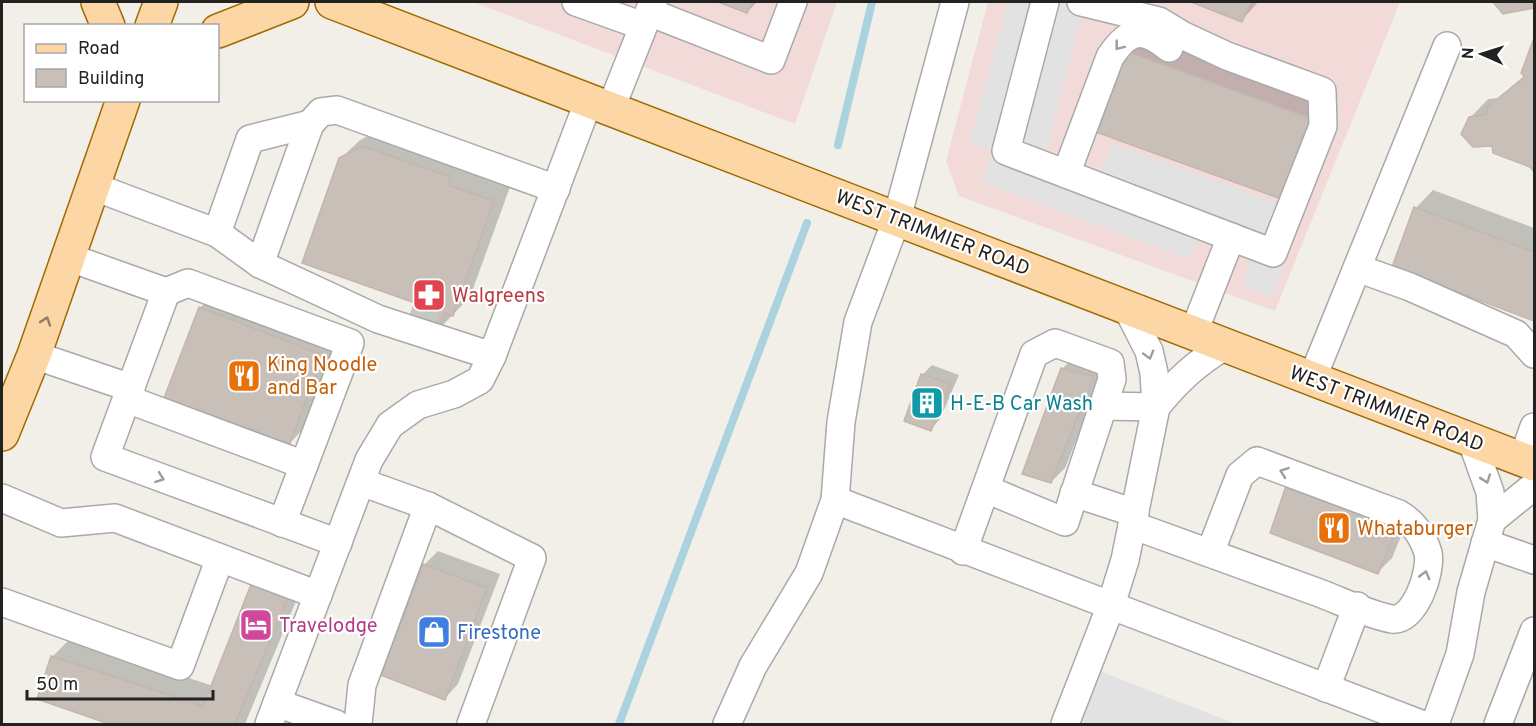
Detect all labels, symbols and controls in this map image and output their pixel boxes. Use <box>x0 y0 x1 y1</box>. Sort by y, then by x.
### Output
legend <box>24 24 219 102</box>
north arrow <box>1452 24 1512 84</box>
text: Road <box>78 38 120 61</box>
one-way arrow <box>1115 39 1126 50</box>
text: N <box>1459 47 1479 60</box>
text: Building <box>78 68 144 91</box>
street label: WEST TRIMMIER ROAD <box>831 185 1033 283</box>
pharmacy icon: Walgreens <box>411 277 447 313</box>
place label: Walgreens <box>452 284 545 310</box>
one-way arrow <box>38 316 51 327</box>
one-way arrow <box>1142 349 1154 360</box>
place label: King Noodle and Bar <box>267 353 377 402</box>
restaurant icon: King Noodle and Bar <box>226 358 262 394</box>
street label: WEST TRIMMIER ROAD <box>1285 361 1487 459</box>
building icon: H-E-B Car Wash <box>909 385 945 421</box>
place label: H-E-B Car Wash <box>950 392 1093 418</box>
one-way arrow <box>1279 466 1290 479</box>
one-way arrow <box>154 470 165 483</box>
one-way arrow <box>1479 473 1491 484</box>
restaurant icon: Whataburger <box>1316 510 1352 546</box>
place label: Whataburger <box>1357 517 1473 543</box>
one-way arrow <box>1418 570 1430 581</box>
hotel icon: Travelodge <box>238 607 274 643</box>
place label: Travelodge <box>279 614 378 640</box>
shop icon: Firestone <box>416 614 452 650</box>
place label: Firestone <box>457 621 541 647</box>
scale bar <box>27 663 213 701</box>
text: 50 m <box>36 674 78 697</box>

